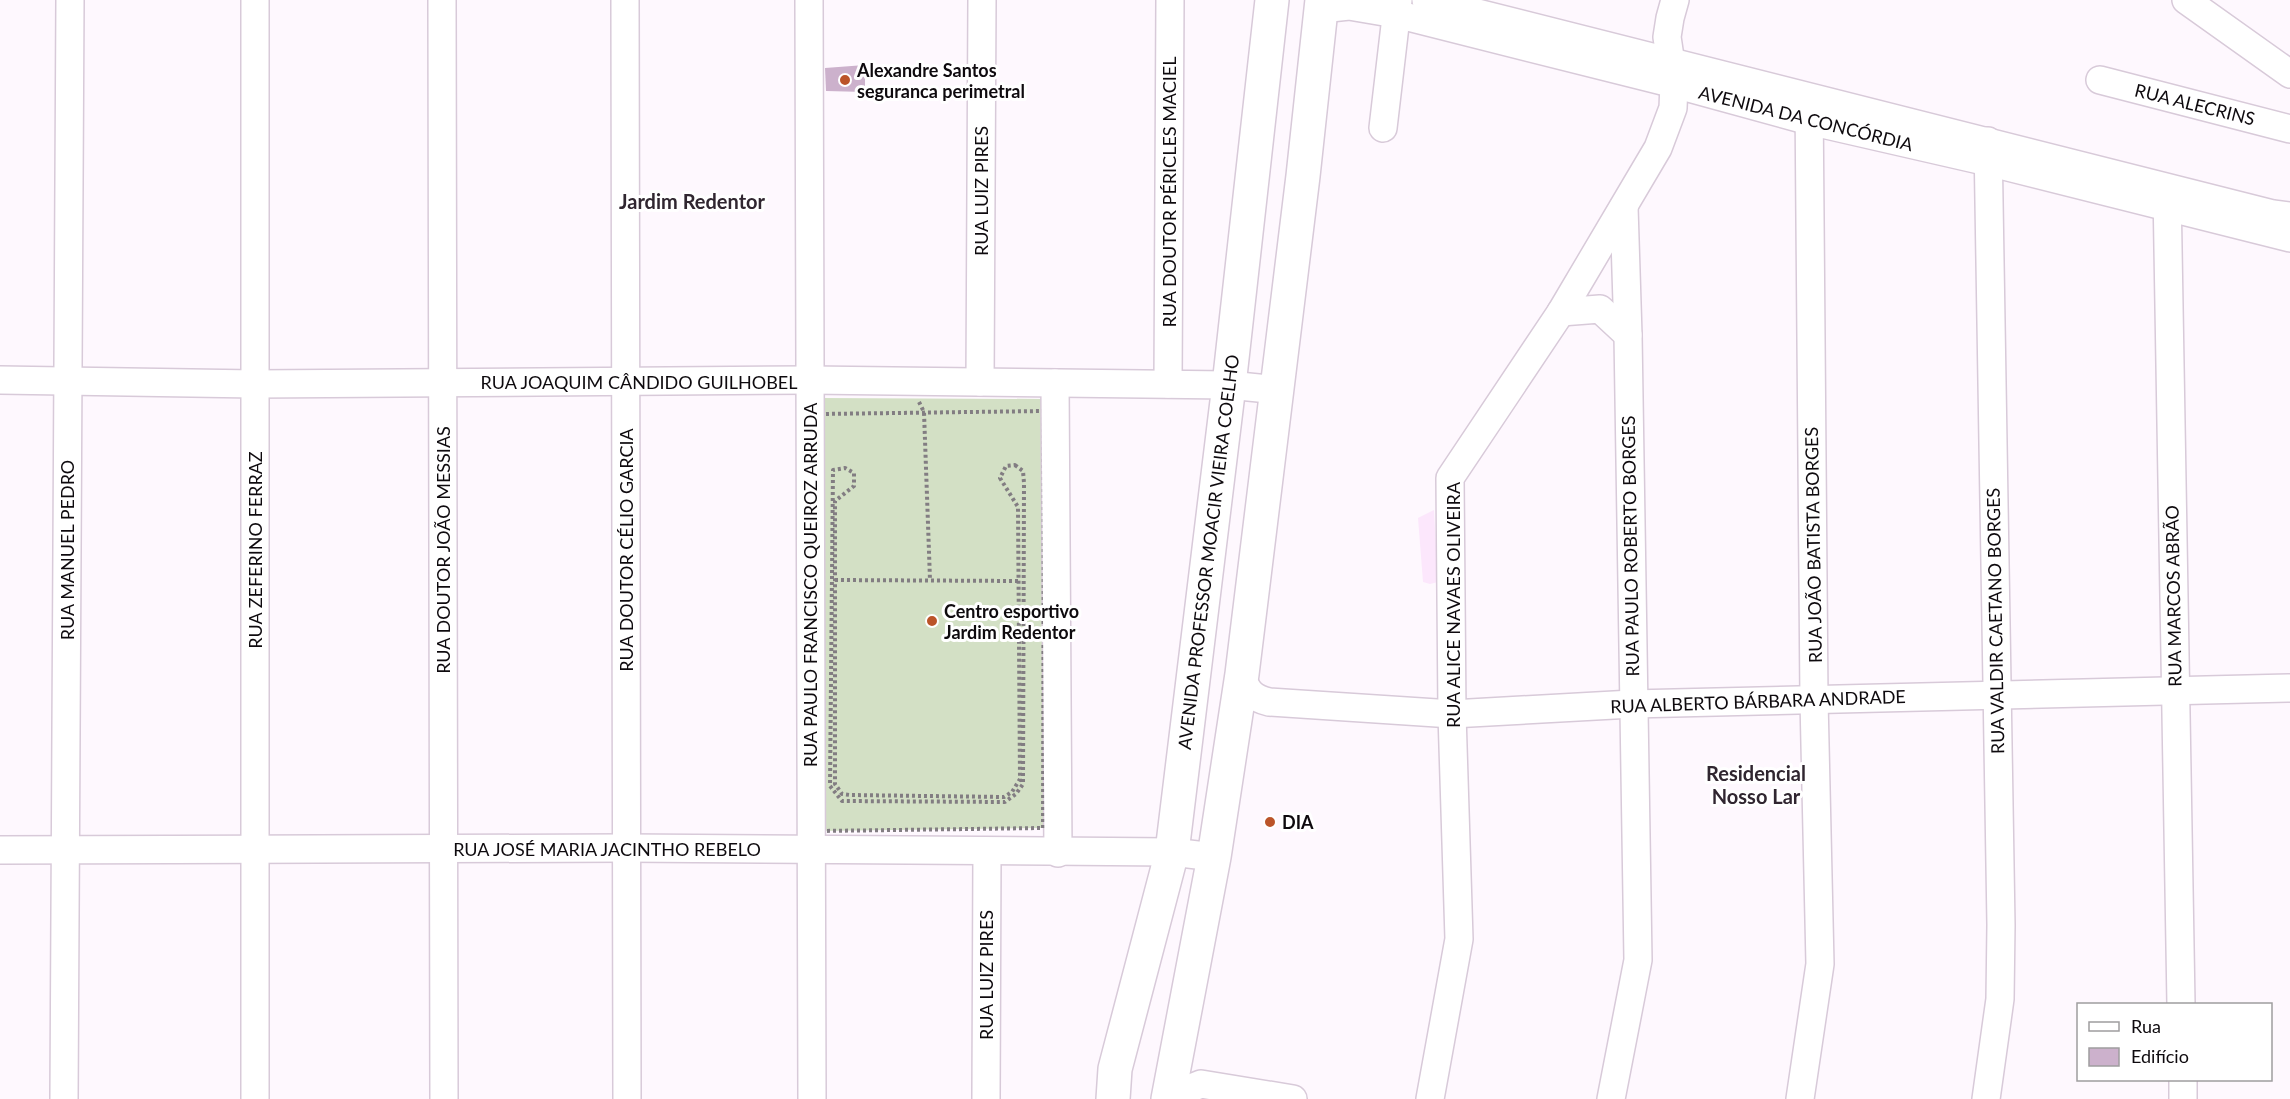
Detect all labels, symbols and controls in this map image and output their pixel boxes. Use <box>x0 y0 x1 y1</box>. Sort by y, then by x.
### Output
street label: RUA DOUTOR PÉRICLES MACIEL <box>1158 57 1180 327</box>
place label: Alexandre Santos seguranca perimetral <box>856 59 1025 102</box>
marker: Alexandre Santos seguranca perimetral <box>838 73 852 87</box>
street label: RUA ALECRINS <box>2133 78 2257 130</box>
street label: AVENIDA DA CONCÓRDIA <box>1697 81 1916 155</box>
street label: RUA LUIZ PIRES <box>970 126 992 256</box>
district label: Jardim Redentor <box>619 189 766 213</box>
street label: AVENIDA PROFESSOR MOACIR VIEIRA COELHO <box>1173 353 1243 751</box>
street label: RUA JOAQUIM CÂNDIDO GUILHOBEL <box>481 371 797 393</box>
street label: RUA PAULO FRANCISCO QUEIROZ ARRUDA <box>799 402 821 767</box>
street label: RUA PAULO ROBERTO BORGES <box>1617 415 1643 677</box>
street label: RUA DOUTOR JOÃO MESSIAS <box>432 426 454 674</box>
street label: RUA JOÃO BATISTA BORGES <box>1800 427 1826 663</box>
street label: RUA DOUTOR CÉLIO GARCIA <box>615 428 637 672</box>
street label: RUA ZEFERINO FERRAZ <box>244 451 266 649</box>
street label: RUA MANUEL PEDRO <box>56 460 78 640</box>
street label: RUA ALICE NAVAES OLIVEIRA <box>1442 481 1464 728</box>
street label: RUA VALDIR CAETANO BORGES <box>1982 488 2008 754</box>
street label: RUA MARCOS ABRÃO <box>2160 505 2186 687</box>
place label: Centro esportivo Jardim Redentor <box>944 600 1079 643</box>
marker: Centro esportivo Jardim Redentor <box>925 614 939 628</box>
street label: RUA ALBERTO BÁRBARA ANDRADE <box>1610 685 1906 717</box>
district label: Residencial Nosso Lar <box>1706 761 1806 808</box>
place label: DIA <box>1282 811 1314 833</box>
marker: DIA <box>1263 815 1277 829</box>
street label: RUA JOSÉ MARIA JACINTHO REBELO <box>453 838 761 860</box>
street label: RUA LUIZ PIRES <box>975 910 997 1040</box>
legend <box>2077 1003 2272 1081</box>
text: Rua <box>2131 1015 2161 1037</box>
text: Edifício <box>2131 1045 2189 1067</box>

